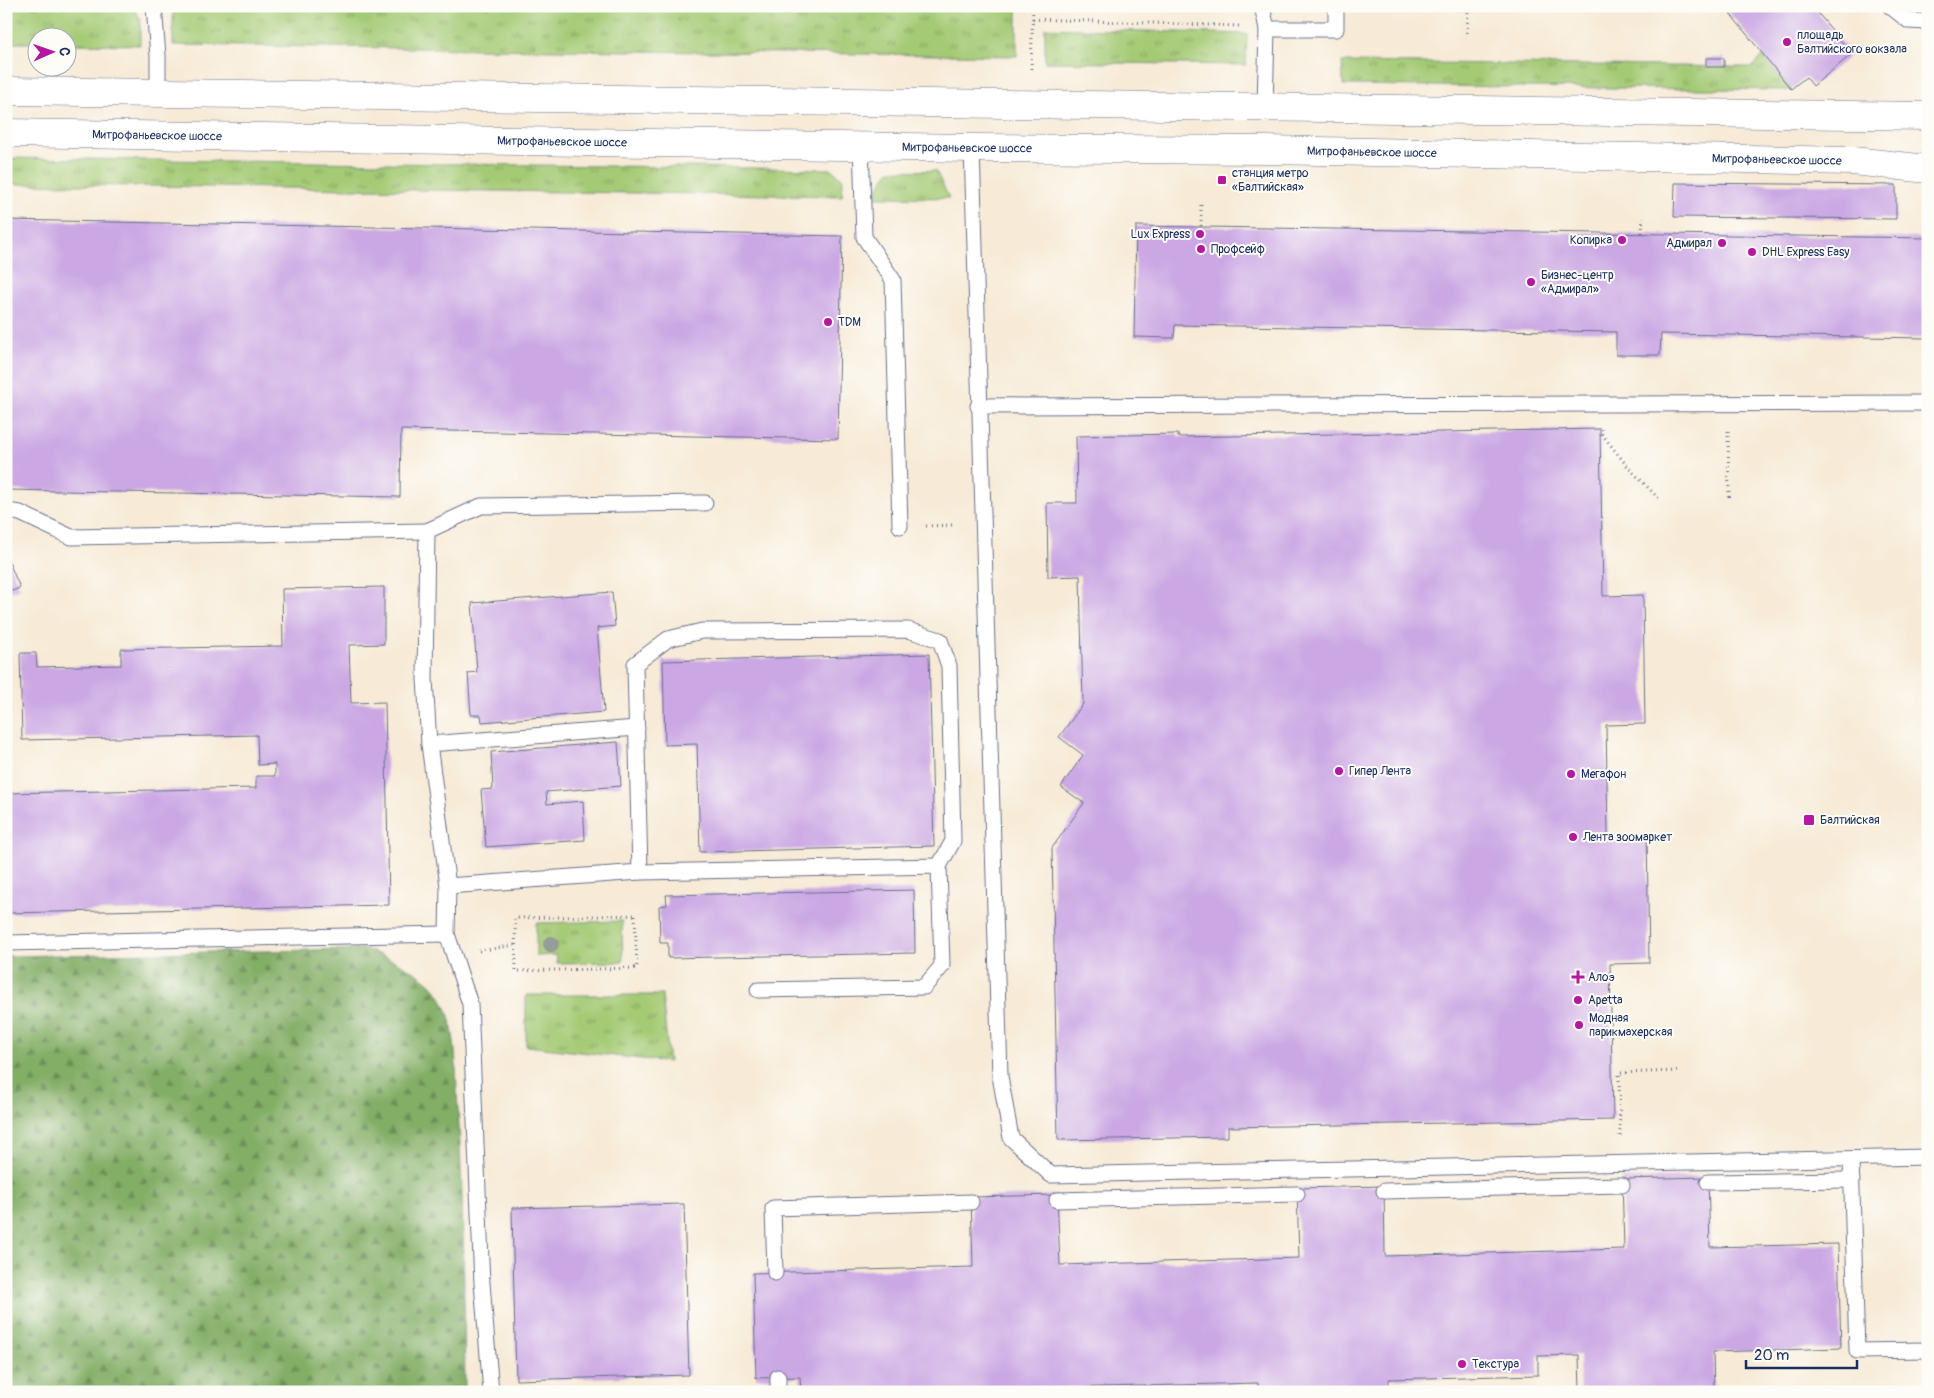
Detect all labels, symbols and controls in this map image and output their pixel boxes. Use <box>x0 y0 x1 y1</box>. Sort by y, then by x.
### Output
north arrow <box>28 28 78 78</box>
place label: площадь Балтийского вокзала <box>1797 28 1907 57</box>
marker: площадь Балтийского вокзала <box>1781 36 1793 48</box>
text: С <box>56 47 73 57</box>
street label: Митрофаньевское шоссе <box>92 127 222 144</box>
street label: Митрофаньевское шоссе <box>497 134 627 151</box>
street label: Митрофаньевское шоссе <box>902 140 1032 156</box>
street label: Митрофаньевское шоссе <box>1307 144 1437 161</box>
street label: Митрофаньевское шоссе <box>1712 151 1842 169</box>
place label: станция метро «Балтийская» <box>1232 166 1309 195</box>
marker: станция метро «Балтийская» <box>1216 174 1228 186</box>
place label: Lux Express <box>1131 227 1191 242</box>
marker: Lux Express <box>1194 228 1206 240</box>
place label: Копирка <box>1570 233 1612 248</box>
marker: Копирка <box>1616 234 1628 246</box>
place label: Адмирал <box>1666 236 1712 251</box>
marker: Адмирал <box>1716 237 1728 249</box>
place label: Профсейф <box>1211 242 1265 257</box>
marker: Профсейф <box>1195 243 1207 255</box>
place label: DHL Express Easy <box>1762 245 1849 260</box>
marker: DHL Express Easy <box>1746 246 1758 258</box>
place label: Бизнес-центр «Адмирал» <box>1541 268 1614 297</box>
marker: Бизнес-центр «Адмирал» <box>1525 276 1537 288</box>
place label: TDM <box>838 315 861 330</box>
marker: TDM <box>822 316 834 328</box>
place label: Гипер Лента <box>1349 764 1411 779</box>
marker: Гипер Лента <box>1333 765 1345 777</box>
place label: Мегафон <box>1581 767 1626 782</box>
marker: Мегафон <box>1565 768 1577 780</box>
marker: Балтийская <box>1802 813 1816 827</box>
place label: Балтийская <box>1820 813 1880 828</box>
place label: Лента зоомаркет <box>1582 830 1672 845</box>
marker: Лента зоомаркет <box>1567 831 1579 843</box>
place label: Алоэ <box>1588 970 1615 985</box>
marker: Алоэ <box>1572 971 1584 983</box>
place label: Apetta <box>1588 993 1623 1008</box>
marker: Apetta <box>1572 994 1584 1006</box>
place label: Модная парикмахерская <box>1589 1011 1673 1040</box>
marker: Модная парикмахерская <box>1573 1019 1585 1031</box>
scale bar <box>1746 1338 1858 1370</box>
text: 20 m <box>1754 1346 1789 1365</box>
place label: Текстура <box>1472 1357 1519 1372</box>
marker: Текстура <box>1456 1358 1468 1370</box>

